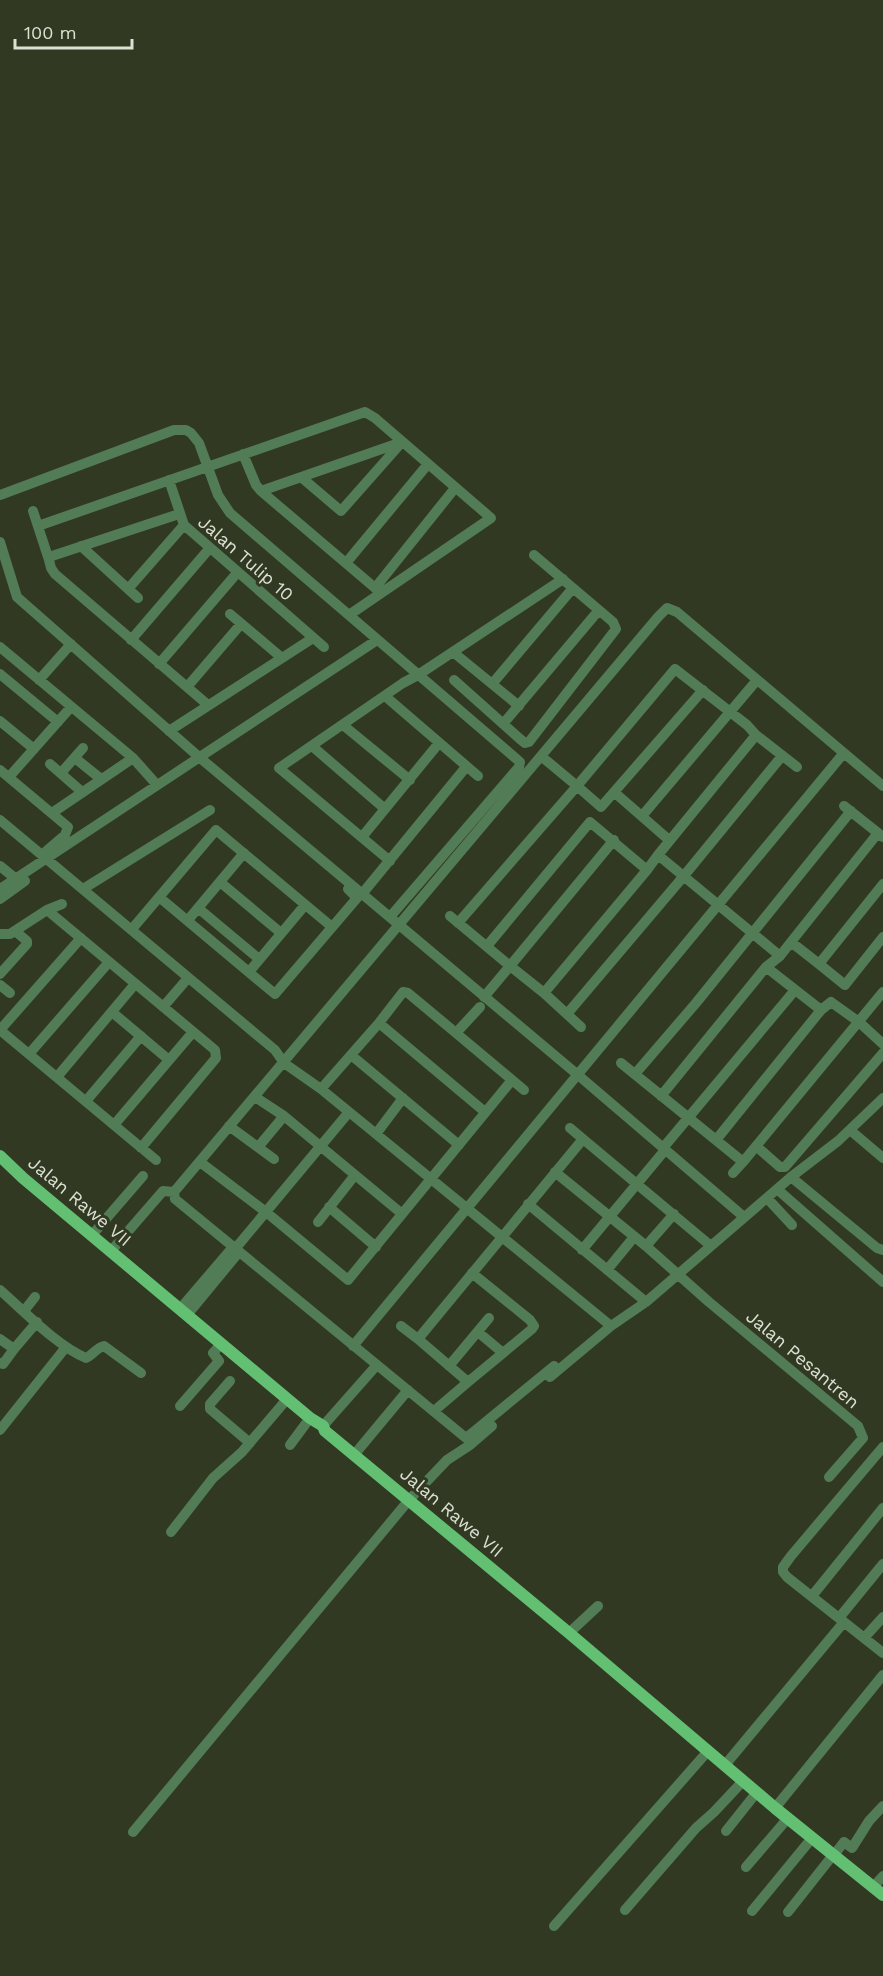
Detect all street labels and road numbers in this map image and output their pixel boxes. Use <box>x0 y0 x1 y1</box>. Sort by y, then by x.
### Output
street label: Jalan Tulip 10 <box>194 511 298 605</box>
street label: Jalan Rawe VII <box>24 1152 136 1250</box>
street label: Jalan Pesantren <box>742 1306 864 1412</box>
street label: Jalan Rawe VII <box>396 1463 508 1561</box>

